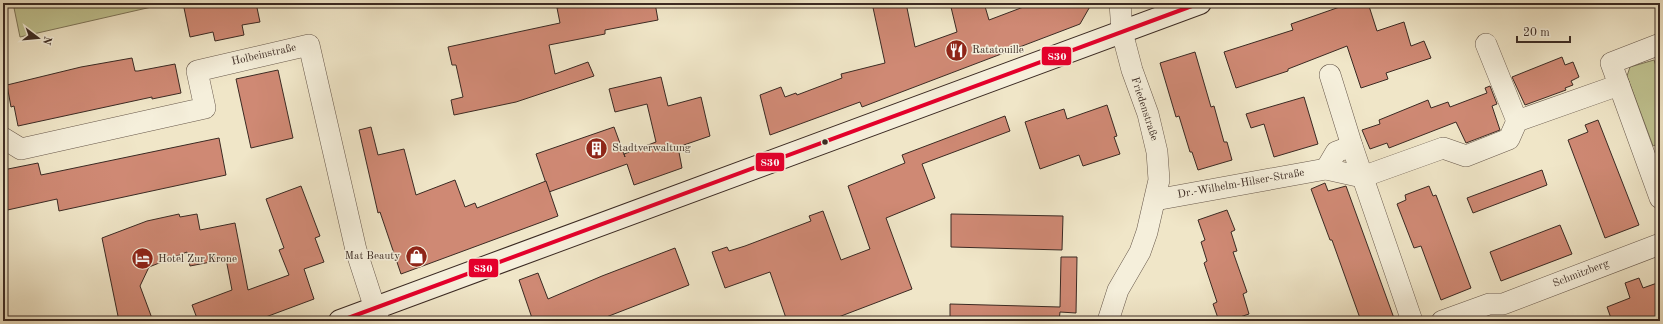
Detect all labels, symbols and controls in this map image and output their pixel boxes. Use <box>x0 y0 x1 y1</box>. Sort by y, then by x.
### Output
north arrow <box>18 18 58 58</box>
scale bar <box>1517 18 1570 44</box>
text: 20 m <box>1523 27 1550 39</box>
text: N <box>40 35 53 46</box>
restaurant icon: Ratatouille <box>944 37 970 63</box>
street label: Holbeinstraße <box>231 42 297 68</box>
place label: Ratatouille <box>972 45 1024 56</box>
line badge: 830 <box>1041 46 1072 66</box>
text: 830 <box>1047 52 1067 63</box>
street label: Friedenstraße <box>1129 76 1159 142</box>
building icon: Stadtverwaltung <box>583 135 609 161</box>
unlabelled marker <box>820 137 830 147</box>
place label: Stadtverwaltung <box>612 143 691 154</box>
line badge: 830 <box>755 152 785 172</box>
text: 830 <box>760 158 780 169</box>
street label: Dr.-Wilhelm-Hilser-Straße <box>1177 167 1305 201</box>
shop icon: Mat Beauty <box>403 243 429 269</box>
hotel icon: Hotel Zur Krone <box>129 246 155 272</box>
place label: Mat Beauty <box>345 251 400 262</box>
place label: Hotel Zur Krone <box>158 254 237 265</box>
line badge: 830 <box>468 258 499 278</box>
street label: Schmitzberg <box>1551 258 1611 290</box>
text: 830 <box>473 264 493 275</box>

